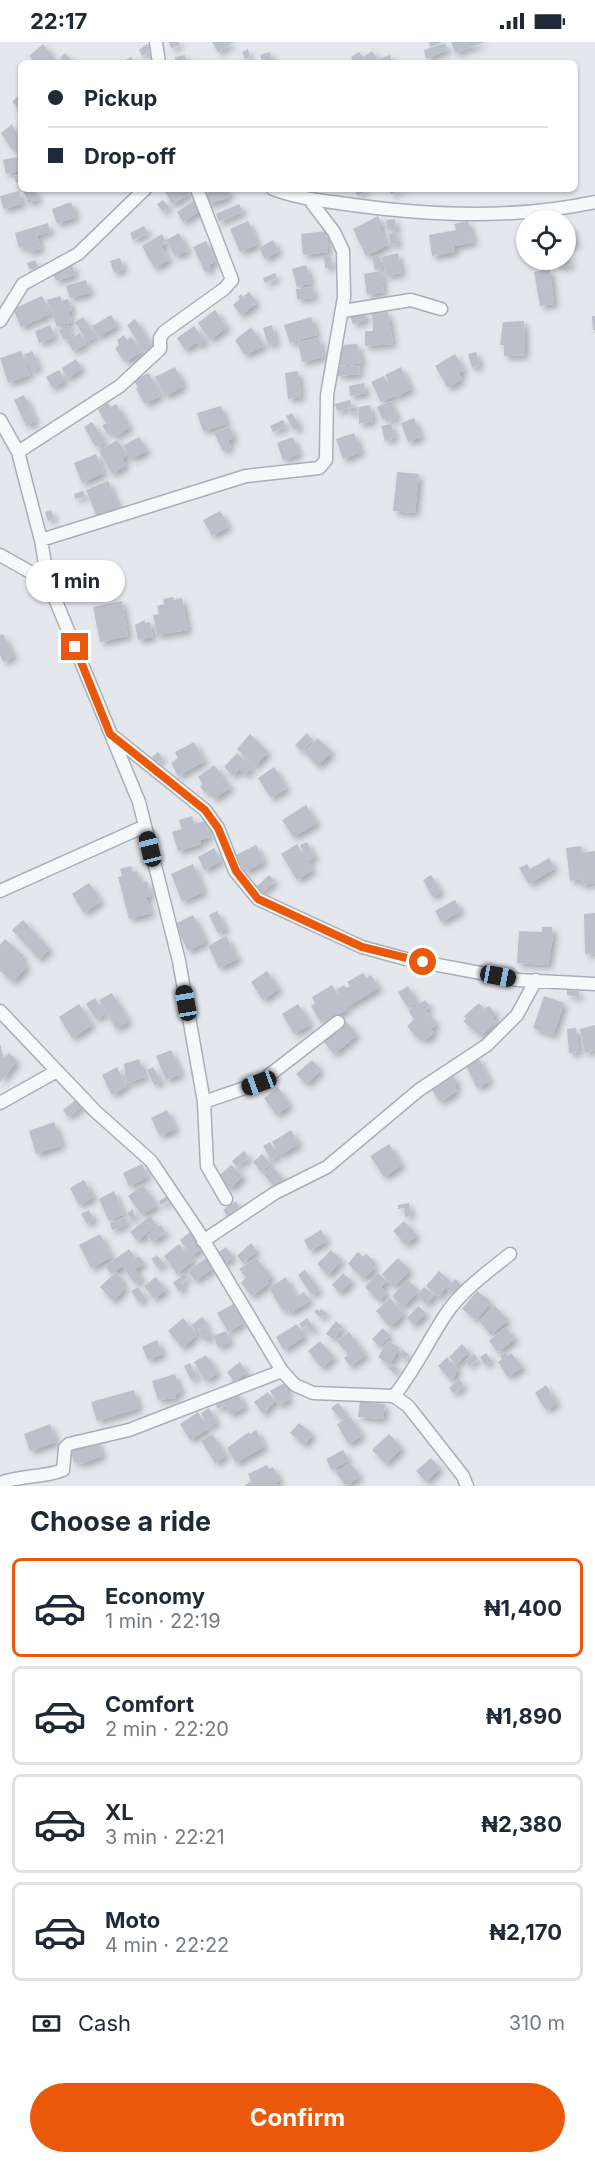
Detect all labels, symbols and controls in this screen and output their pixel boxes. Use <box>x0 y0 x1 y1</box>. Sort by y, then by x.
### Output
text: 22:17 <box>30 8 87 34</box>
text: Pickup <box>84 85 158 111</box>
text: Drop-off <box>84 143 176 169</box>
map controls <box>516 210 576 270</box>
button: locate <box>516 210 576 270</box>
callout: 1 min <box>26 560 124 602</box>
text: 1 min <box>51 569 100 593</box>
route end <box>61 633 88 660</box>
car <box>137 829 163 869</box>
route start <box>409 948 436 975</box>
car <box>479 964 517 988</box>
car <box>174 984 198 1022</box>
car <box>239 1068 279 1098</box>
text: Choose a ride <box>30 1505 211 1538</box>
icon: car <box>33 1581 87 1635</box>
text: Economy <box>105 1583 205 1609</box>
text: ₦1,400 <box>484 1595 562 1621</box>
text: 1 min · 22:19 <box>105 1609 221 1633</box>
icon: car <box>33 1689 87 1743</box>
text: Comfort <box>105 1691 194 1717</box>
text: ₦1,890 <box>486 1703 562 1729</box>
text: 2 min · 22:20 <box>105 1717 229 1741</box>
icon: car <box>33 1797 87 1851</box>
text: XL <box>105 1799 134 1825</box>
text: ₦2,380 <box>481 1811 562 1837</box>
text: 3 min · 22:21 <box>105 1825 225 1849</box>
icon: car <box>33 1905 87 1959</box>
text: Moto <box>105 1907 160 1933</box>
text: ₦2,170 <box>489 1919 562 1945</box>
text: 4 min · 22:22 <box>105 1933 229 1957</box>
icon: cash <box>30 2007 63 2040</box>
text: Cash <box>78 2010 131 2036</box>
text: 310 m <box>509 2011 565 2035</box>
button: Confirm <box>30 2083 565 2152</box>

